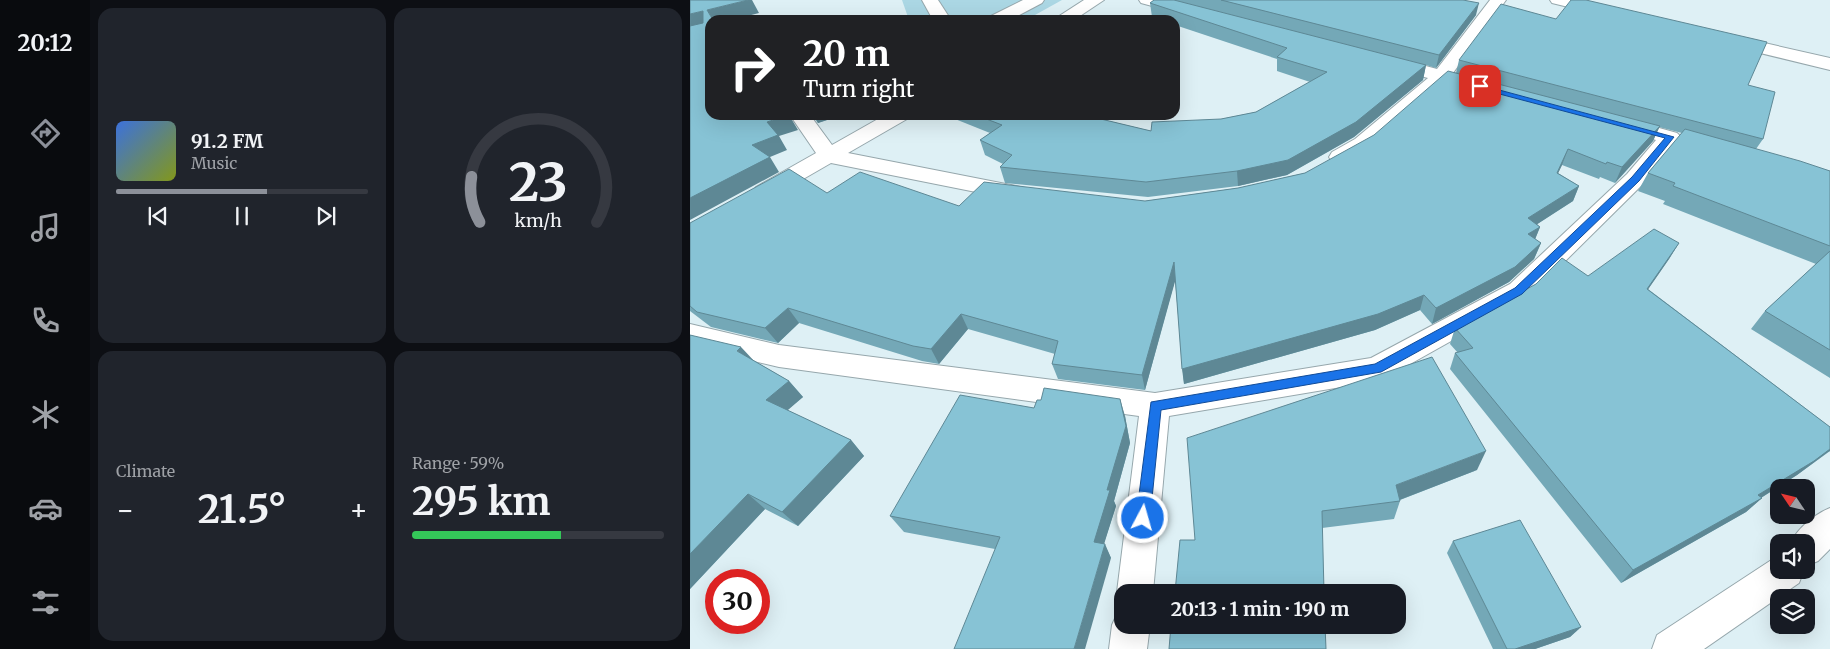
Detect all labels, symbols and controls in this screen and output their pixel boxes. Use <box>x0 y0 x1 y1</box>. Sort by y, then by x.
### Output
text: 20:12 <box>18 29 72 57</box>
text: 20 m <box>803 32 890 76</box>
icon: right <box>720 35 785 100</box>
pin <box>1459 65 1501 107</box>
icon: arrive <box>1466 72 1494 100</box>
text: Turn right <box>803 75 914 103</box>
icon: directions <box>28 116 63 151</box>
text: 91.2 FM <box>191 129 263 153</box>
text: 23 <box>508 150 568 215</box>
text: Music <box>191 153 237 173</box>
icon: previous <box>144 202 172 230</box>
icon: pause <box>228 202 256 230</box>
icon: next <box>312 202 340 230</box>
text: km/h <box>514 209 562 232</box>
icon: music <box>28 210 63 245</box>
icon: phone <box>28 303 63 338</box>
icon: climate <box>28 397 63 432</box>
text: Range · 59% <box>412 453 504 473</box>
text: Climate <box>116 461 175 481</box>
text: 295 km <box>412 478 551 525</box>
north arrow <box>1770 479 1815 524</box>
map controls <box>1770 479 1815 634</box>
text: 21.5° <box>198 486 286 533</box>
icon: car <box>28 491 63 526</box>
position arrow <box>1116 491 1168 543</box>
text: − <box>116 492 135 528</box>
text: + <box>349 492 368 528</box>
button: sound <box>1770 534 1815 579</box>
speed limit sign: 30 <box>705 569 770 634</box>
icon: filters <box>28 585 63 620</box>
button: layers <box>1770 589 1815 634</box>
text: 20:13 · 1 min · 190 m <box>1171 597 1349 621</box>

